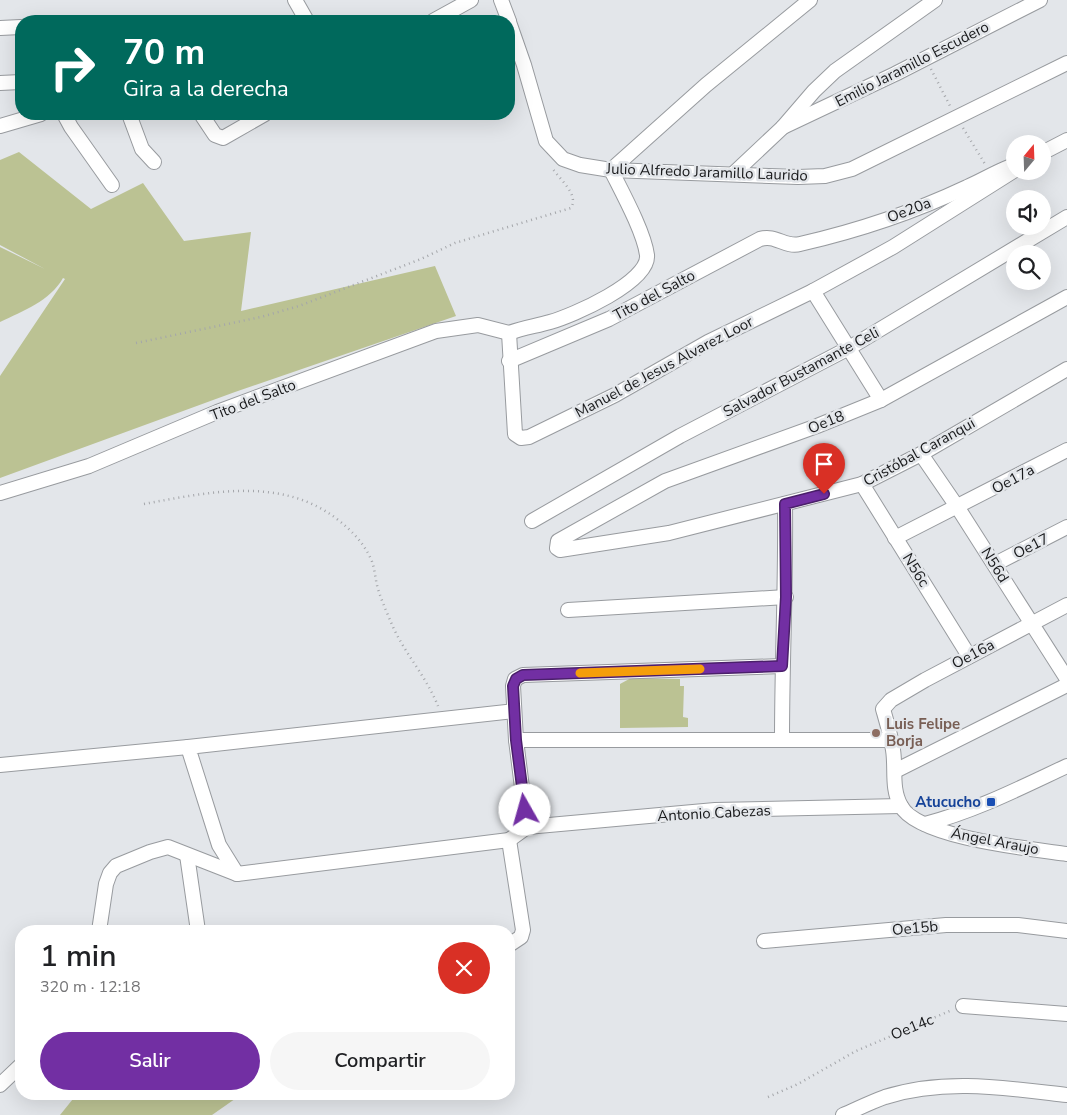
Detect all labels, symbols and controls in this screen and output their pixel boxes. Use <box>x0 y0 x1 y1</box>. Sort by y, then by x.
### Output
street label: Emilio Jaramillo Escudero <box>832 16 992 112</box>
text: 70 m <box>123 29 205 76</box>
icon: right <box>40 35 105 100</box>
text: Gira a la derecha <box>123 74 289 104</box>
north arrow <box>1006 135 1051 180</box>
map controls <box>1006 135 1051 290</box>
street label: Julio Alfredo Jaramillo Laurido <box>605 158 808 186</box>
button: sound <box>1006 190 1051 235</box>
street label: Oe20a <box>884 193 934 227</box>
button: search <box>1006 245 1051 290</box>
street label: Tito del Salto <box>610 265 698 325</box>
street label: Manuel de Jesus Alvarez Loor <box>571 311 757 423</box>
street label: Salvador Bustamante Celi <box>720 322 882 422</box>
street label: Tito del Salto <box>207 375 299 425</box>
street label: Oe18 <box>805 406 847 438</box>
street label: Cristóbal Caranqui <box>860 413 978 491</box>
pin <box>803 443 845 494</box>
icon: arrive <box>810 450 838 478</box>
street label: Oe17a <box>988 460 1038 498</box>
street label: Oe17 <box>1010 529 1052 563</box>
street label: N56d <box>976 544 1014 586</box>
street label: N56c <box>898 549 934 591</box>
street label: Oe16a <box>948 635 998 673</box>
place label: Luis Felipe Borja <box>886 714 960 751</box>
marker: Luis Felipe Borja <box>870 727 882 739</box>
position arrow <box>498 783 550 835</box>
place label: Atucucho <box>915 792 981 812</box>
marker: Atucucho <box>985 796 997 808</box>
street label: Antonio Cabezas <box>657 800 771 826</box>
street label: Ángel Araujo <box>949 823 1041 859</box>
street label: Oe15b <box>891 916 939 940</box>
text: 1 min <box>40 936 116 977</box>
button: close <box>438 942 490 994</box>
text: 320 m · 12:18 <box>40 976 141 998</box>
street label: Oe14c <box>888 1009 936 1045</box>
button: Salir <box>40 1032 260 1090</box>
button: Compartir <box>270 1032 490 1090</box>

